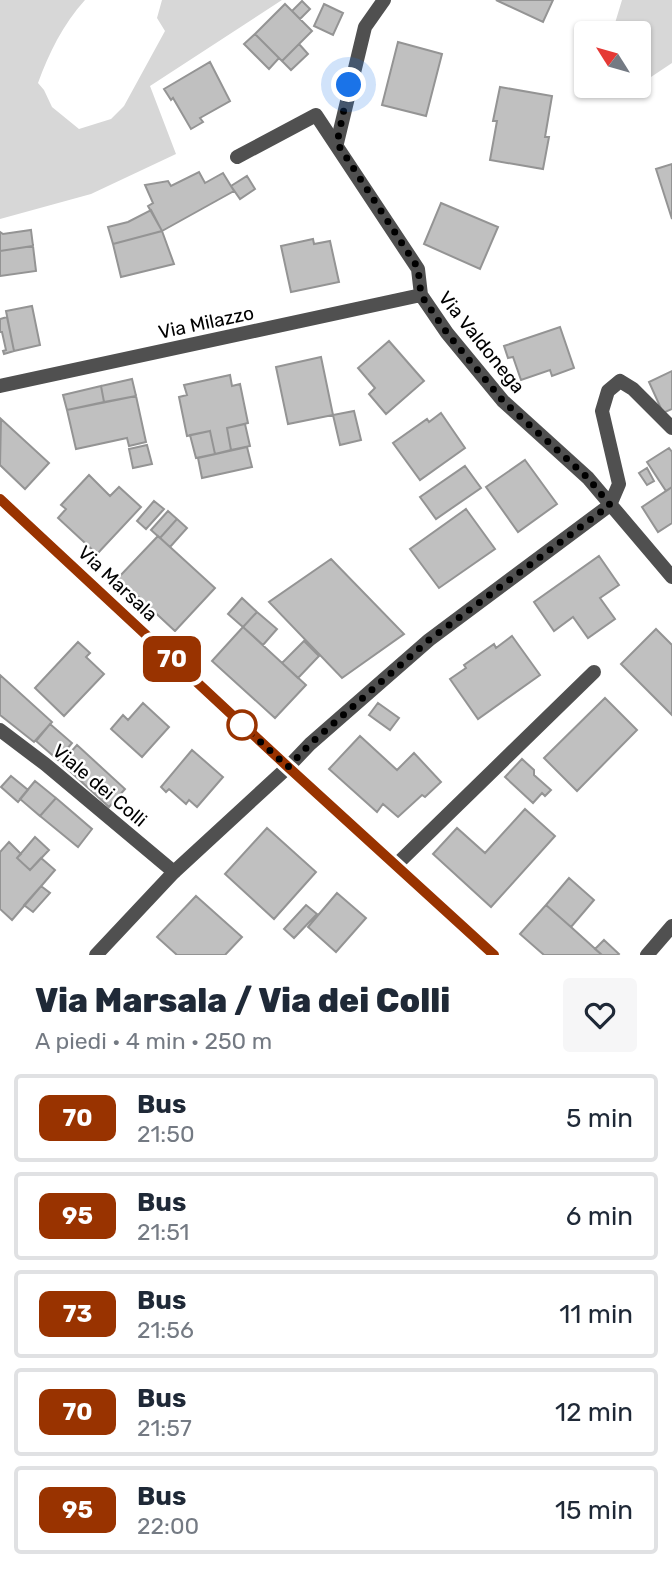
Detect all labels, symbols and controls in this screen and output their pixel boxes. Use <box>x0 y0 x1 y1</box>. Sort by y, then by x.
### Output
north arrow <box>574 21 651 98</box>
map controls <box>574 21 651 98</box>
your location <box>331 67 366 102</box>
street label: Via Valdonega <box>434 287 530 398</box>
street label: Via Milazzo <box>156 301 256 344</box>
street label: Via Marsala <box>73 541 162 626</box>
line badge: 70 <box>140 636 204 682</box>
text: 70 <box>157 645 187 673</box>
unlabelled marker <box>227 710 257 740</box>
street label: Viale dei Colli <box>48 739 151 831</box>
button: heart <box>563 978 637 1052</box>
text: Via Marsala / Via dei Colli <box>35 981 450 1020</box>
text: A piedi · 4 min · 250 m <box>35 1027 272 1055</box>
text: Bus <box>137 1089 186 1120</box>
text: 5 min <box>566 1103 633 1134</box>
text: 70 <box>62 1104 93 1132</box>
text: 21:50 <box>137 1120 195 1148</box>
text: Bus <box>137 1187 186 1218</box>
text: 6 min <box>566 1201 633 1232</box>
text: 95 <box>62 1202 93 1230</box>
text: 21:51 <box>137 1218 189 1246</box>
text: Bus <box>137 1285 186 1316</box>
text: 11 min <box>559 1299 633 1330</box>
text: 73 <box>63 1300 92 1328</box>
text: 21:56 <box>137 1316 194 1344</box>
text: Bus <box>137 1383 186 1414</box>
text: 12 min <box>555 1397 633 1428</box>
text: 70 <box>62 1398 93 1426</box>
text: 21:57 <box>137 1414 192 1442</box>
text: Bus <box>137 1481 186 1512</box>
text: 15 min <box>555 1495 633 1526</box>
text: 95 <box>62 1496 93 1524</box>
text: 22:00 <box>137 1512 199 1540</box>

